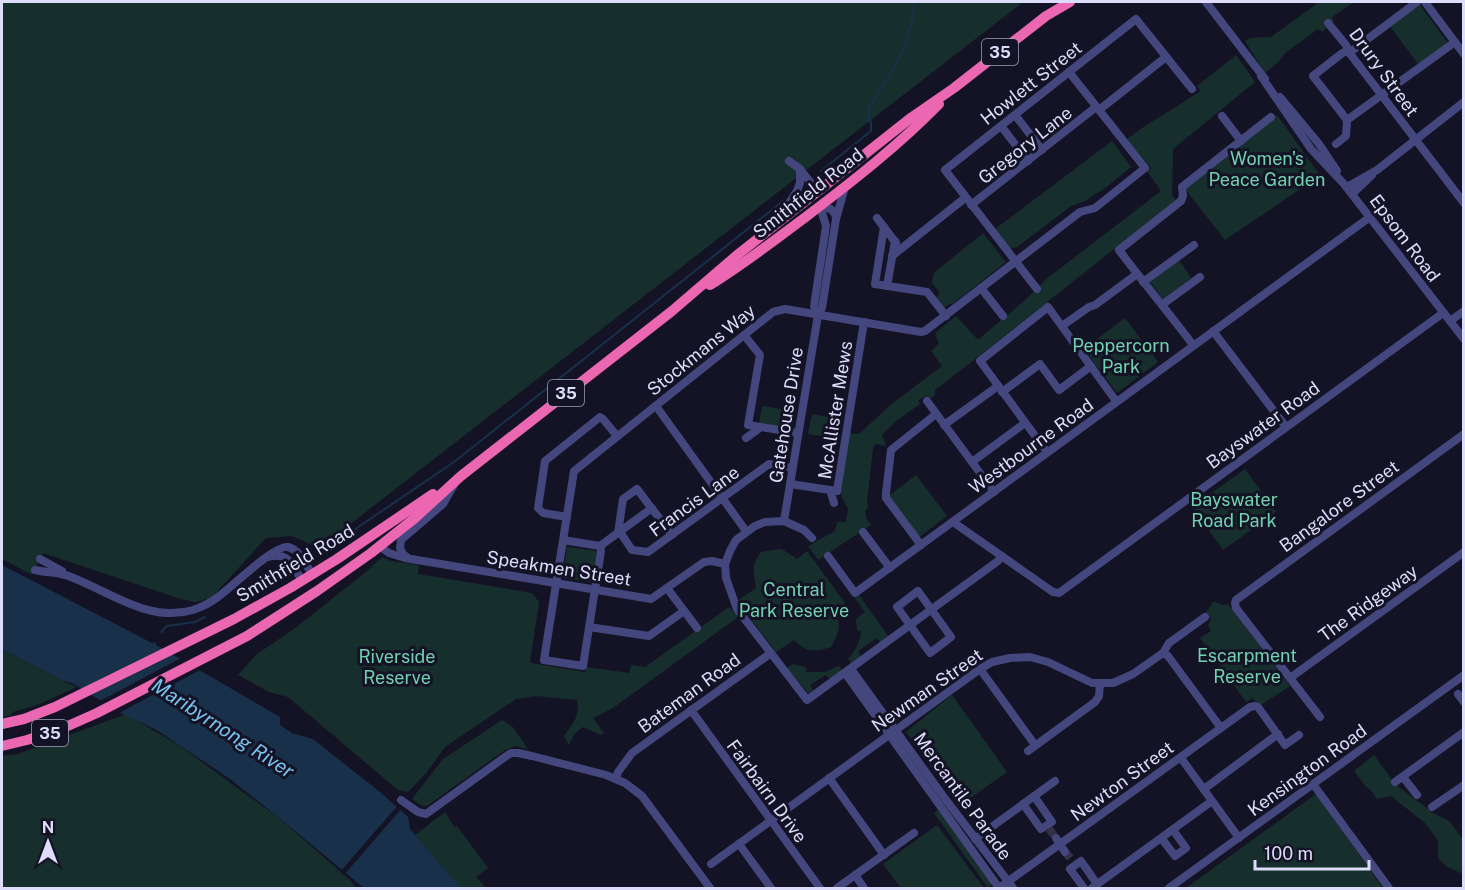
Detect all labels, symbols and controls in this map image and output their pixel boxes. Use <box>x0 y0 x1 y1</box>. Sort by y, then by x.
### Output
street label: Drury Street <box>1345 24 1423 120</box>
street label: Howlett Street <box>976 37 1086 129</box>
road number: 35 <box>982 39 1018 65</box>
street label: Gregory Lane <box>974 102 1076 188</box>
street label: Smithfield Road <box>749 144 867 242</box>
park label: Women's Peace Garden <box>1209 148 1325 190</box>
street label: Epsom Road <box>1365 190 1445 286</box>
street label: Stockmans Way <box>643 300 760 400</box>
park label: Peppercorn Park <box>1072 335 1170 377</box>
street label: McAllister Mews <box>814 339 856 481</box>
street label: Gatehouse Drive <box>765 346 807 484</box>
street label: Bayswater Road <box>1202 377 1324 473</box>
road number: 35 <box>548 380 584 406</box>
street label: Westbourne Road <box>965 394 1097 498</box>
street label: Bangalore Street <box>1275 456 1403 556</box>
street label: Francis Lane <box>645 461 743 541</box>
park label: Bayswater Road Park <box>1190 489 1278 531</box>
street label: Smithfield Road <box>232 520 358 606</box>
street label: Speakmen Street <box>485 546 633 590</box>
street label: The Ridgeway <box>1315 560 1422 646</box>
park label: Central Park Reserve <box>739 579 849 621</box>
street label: Newman Street <box>868 644 986 736</box>
park label: Escarpment Reserve <box>1197 645 1297 687</box>
park label: Riverside Reserve <box>358 646 436 688</box>
street label: Bateman Road <box>634 649 744 737</box>
water label: Maribyrnong River <box>147 673 299 783</box>
road number: 35 <box>32 720 68 746</box>
street label: Kensington Road <box>1243 720 1371 820</box>
street label: Mercantile Parade <box>910 728 1016 864</box>
street label: Fairbairn Drive <box>723 735 811 847</box>
street label: Newton Street <box>1067 737 1177 825</box>
north arrow <box>18 812 78 872</box>
text: N <box>42 818 54 837</box>
scale bar <box>1255 833 1369 871</box>
text: 100 m <box>1264 843 1313 864</box>

